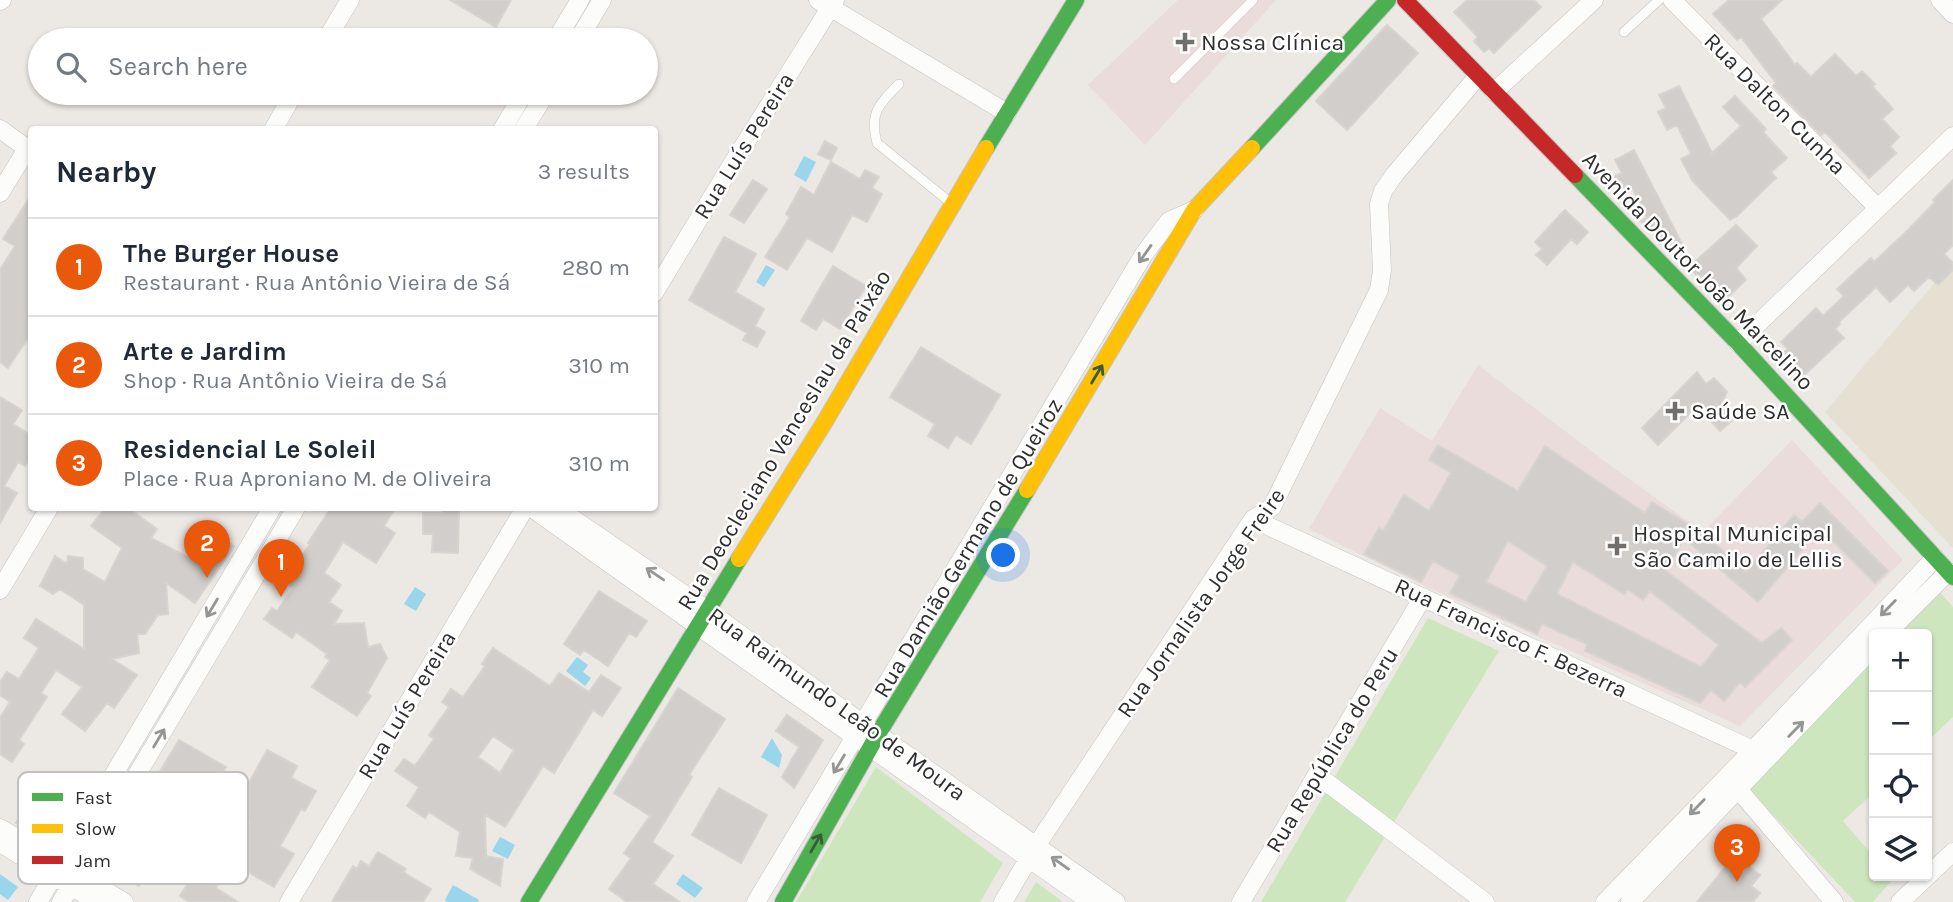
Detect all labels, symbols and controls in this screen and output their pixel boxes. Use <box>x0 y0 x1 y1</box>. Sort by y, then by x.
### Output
street label: Rua Dalton Cunha <box>1698 27 1852 181</box>
search box <box>28 28 658 105</box>
place label: Nossa Clínica <box>1201 29 1344 56</box>
marker: Nossa Clínica <box>1175 32 1195 52</box>
icon: search <box>52 48 90 86</box>
text: Search here <box>108 51 248 82</box>
street label: Rua Luís Pereira <box>688 68 800 224</box>
street label: Avenida Doutor João Marcelino <box>1577 146 1819 396</box>
text: Nearby <box>56 154 156 190</box>
text: 3 results <box>538 158 630 185</box>
text: The Burger House <box>123 238 339 269</box>
one-way arrow <box>1138 243 1152 263</box>
text: 1 <box>75 254 83 281</box>
text: 280 m <box>562 254 630 281</box>
street label: Rua Deocleciano Venceslau da Paixão <box>671 265 897 615</box>
text: Restaurant · Rua Antônio Vieira de Sá <box>123 269 510 296</box>
text: Arte e Jardim <box>123 336 287 367</box>
text: 2 <box>72 352 86 379</box>
text: 310 m <box>568 352 630 379</box>
one-way arrow <box>1090 364 1104 384</box>
text: Shop · Rua Antônio Vieira de Sá <box>123 367 447 394</box>
street label: Rua Damião Germano de Queiroz <box>868 393 1068 703</box>
place label: Saúde SA <box>1691 398 1790 425</box>
marker: Saúde SA <box>1665 401 1685 421</box>
text: Residencial Le Soleil <box>123 434 376 465</box>
text: 3 <box>72 450 86 477</box>
text: 310 m <box>568 450 630 477</box>
text: Place · Rua Aproniano M. de Oliveira <box>123 465 492 492</box>
street label: Rua Jornalista Jorge Freire <box>1111 483 1291 723</box>
pin: 2 <box>184 520 230 578</box>
place label: Hospital Municipal São Camilo de Lellis <box>1633 520 1842 573</box>
marker: Hospital Municipal São Camilo de Lellis <box>1607 536 1627 556</box>
your location <box>986 538 1020 572</box>
pin: 1 <box>258 539 304 597</box>
one-way arrow <box>646 567 665 582</box>
street label: Rua Francisco F. Bezerra <box>1390 572 1632 704</box>
one-way arrow <box>205 598 219 618</box>
one-way arrow <box>1880 599 1897 616</box>
street label: Rua Raimundo Leão de Moura <box>703 601 971 807</box>
street label: Rua Luís Pereira <box>352 626 462 784</box>
map controls <box>1869 629 1932 881</box>
button: + <box>1869 629 1932 692</box>
street label: Rua República do Peru <box>1260 642 1404 858</box>
button: − <box>1869 692 1932 755</box>
one-way arrow <box>1787 720 1804 737</box>
one-way arrow <box>152 729 166 749</box>
one-way arrow <box>832 753 846 773</box>
button: locate <box>1869 755 1932 818</box>
legend <box>18 772 248 884</box>
text: Fast <box>75 787 112 809</box>
one-way arrow <box>1689 799 1706 816</box>
text: Slow <box>75 818 116 840</box>
button: layers <box>1869 818 1932 881</box>
pin: 3 <box>1714 824 1760 882</box>
one-way arrow <box>809 833 823 853</box>
text: Jam <box>75 850 111 872</box>
one-way arrow <box>1051 856 1070 870</box>

